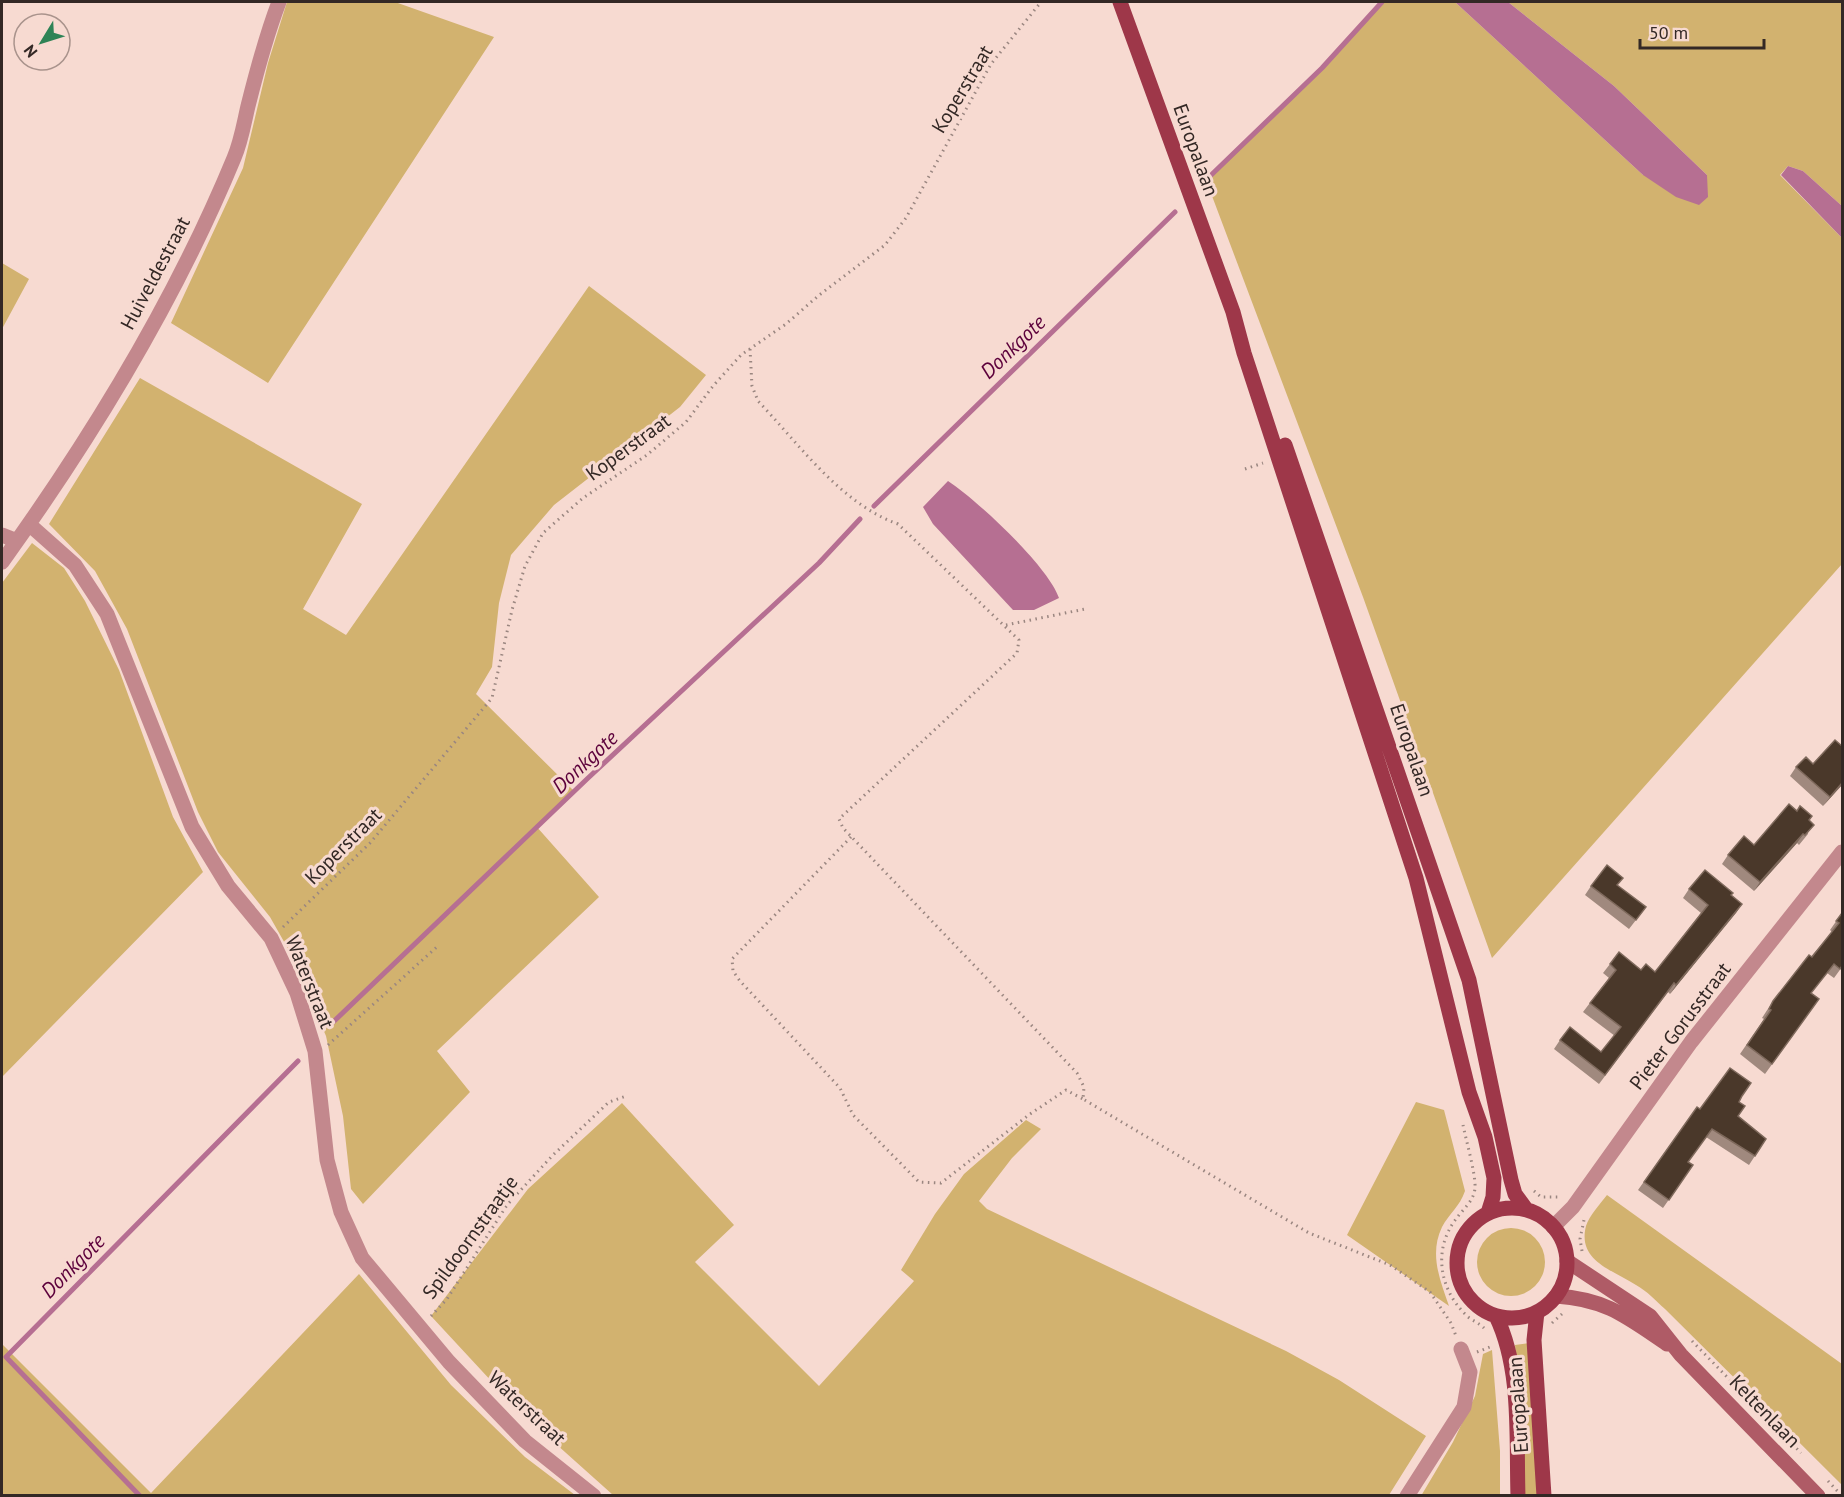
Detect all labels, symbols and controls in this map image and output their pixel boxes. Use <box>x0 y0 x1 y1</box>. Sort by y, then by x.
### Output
north arrow <box>12 12 72 72</box>
scale bar <box>1640 12 1764 50</box>
text: 50 m <box>1649 21 1688 44</box>
street label: Koperstraat <box>926 40 999 138</box>
text: N <box>19 41 41 62</box>
street label: Europalaan <box>1167 100 1225 200</box>
street label: Huiveldestraat <box>114 212 196 334</box>
water label: Donkgote <box>974 309 1051 384</box>
street label: Koperstraat <box>581 407 676 486</box>
street label: Europalaan <box>1384 700 1440 800</box>
water label: Donkgote <box>546 724 624 799</box>
street label: Koperstraat <box>299 802 387 890</box>
street label: Waterstraat <box>280 932 340 1032</box>
street label: Pieter Gorusstraat <box>1624 957 1737 1095</box>
street label: Spildoornstraatje <box>416 1170 524 1304</box>
water label: Donkgote <box>35 1227 111 1304</box>
street label: Europalaan <box>1502 1356 1534 1454</box>
street label: Waterstraat <box>482 1365 572 1451</box>
street label: Keltenlaan <box>1724 1369 1806 1453</box>

